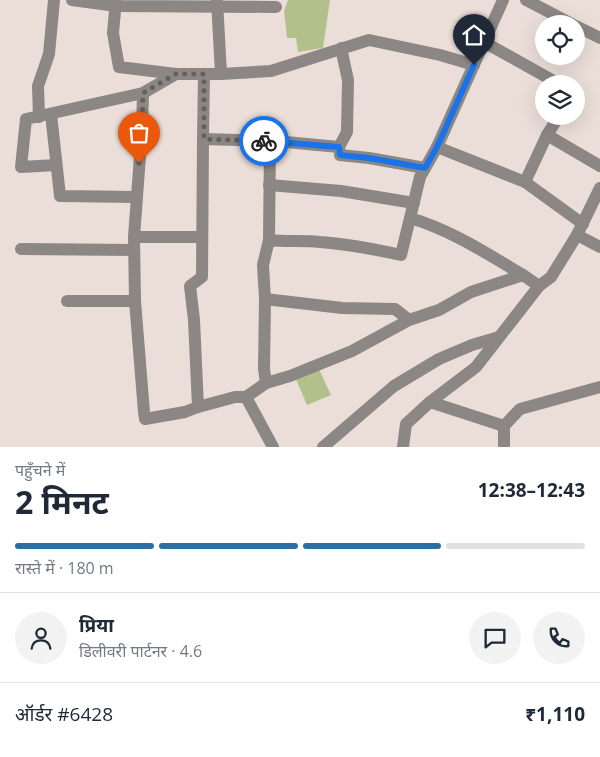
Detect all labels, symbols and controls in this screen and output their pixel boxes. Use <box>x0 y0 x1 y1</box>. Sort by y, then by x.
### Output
pin <box>453 14 495 65</box>
map controls <box>535 15 585 125</box>
button: locate <box>535 15 585 65</box>
icon: home <box>460 21 488 49</box>
button: layers <box>535 75 585 125</box>
pin <box>118 112 160 163</box>
courier <box>239 116 289 166</box>
icon: bag <box>125 119 153 147</box>
icon: bike <box>250 127 278 155</box>
text: पहुँचने में <box>15 459 65 481</box>
text: 12:38–12:43 <box>478 477 585 503</box>
text: 2 मिनट <box>15 480 109 523</box>
text: रास्ते में · 180 m <box>15 557 114 579</box>
button: person <box>15 612 67 664</box>
text: प्रिया <box>79 612 114 638</box>
button: chat <box>469 612 521 664</box>
button: phone <box>533 612 585 664</box>
text: डिलीवरी पार्टनर · 4.6 <box>79 640 202 662</box>
text: ऑर्डर #6428 <box>15 701 113 727</box>
text: ₹1,110 <box>525 701 585 727</box>

